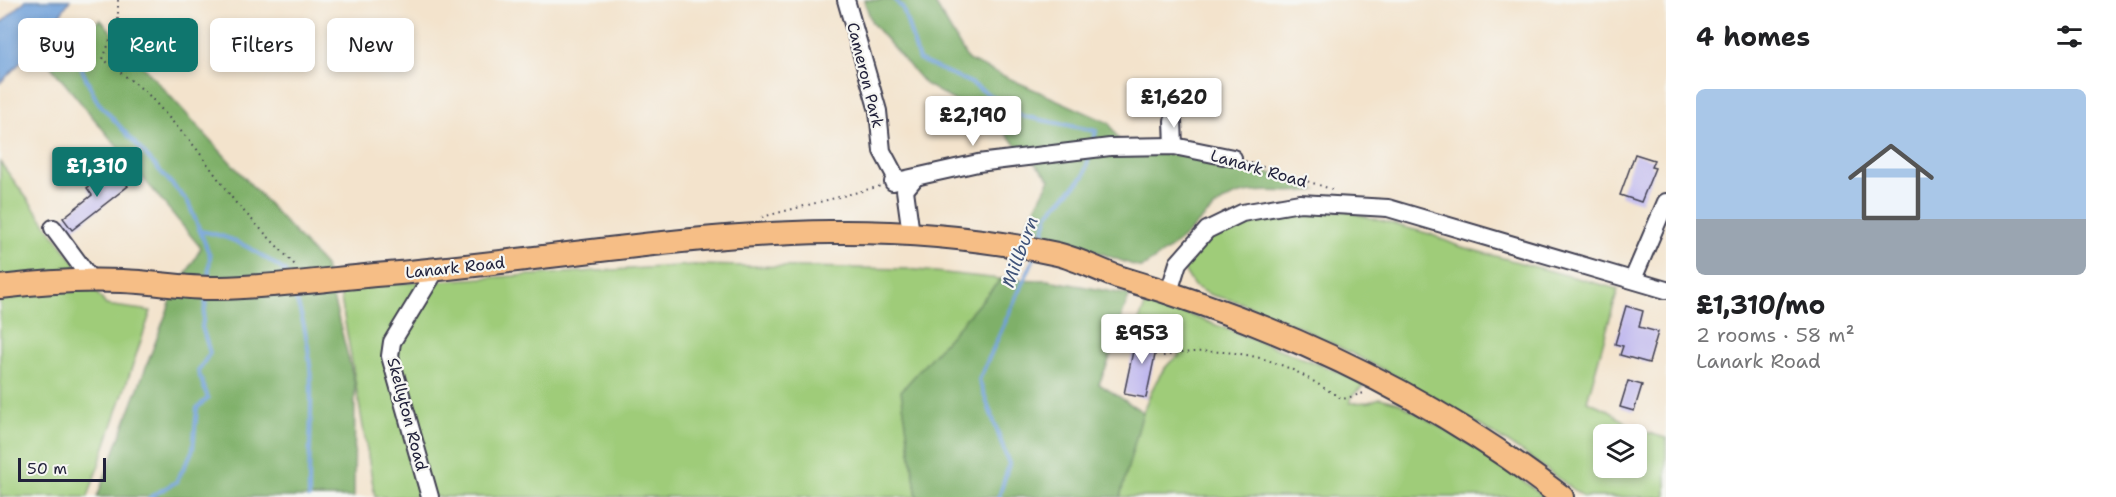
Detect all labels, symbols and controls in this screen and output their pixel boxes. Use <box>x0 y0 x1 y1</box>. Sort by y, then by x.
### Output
chip: Buy <box>18 18 96 72</box>
chip: Rent <box>108 18 198 72</box>
chip: Filters <box>210 18 315 72</box>
chip: New <box>327 18 414 72</box>
text: 4 homes <box>1696 19 1810 54</box>
street label: Cameron Park <box>842 20 889 130</box>
icon: filters <box>2053 20 2086 53</box>
pin: £1,620 <box>1125 78 1223 129</box>
text: £1,620 <box>1141 84 1207 110</box>
pin: £2,190 <box>924 96 1022 147</box>
text: £2,190 <box>939 102 1007 128</box>
icon: home <box>1837 128 1945 236</box>
street label: Lanark Road <box>1208 145 1310 192</box>
pin: £1,310 <box>48 147 146 198</box>
text: £1,310 <box>66 153 128 179</box>
water label: Millburn <box>996 213 1044 291</box>
street label: Lanark Road <box>404 252 506 283</box>
text: £1,310/mo <box>1696 287 1825 322</box>
pin: £953 <box>1106 314 1178 365</box>
text: £953 <box>1115 320 1169 346</box>
text: 2 rooms · 58 m² <box>1696 322 1855 348</box>
text: Lanark Road <box>1696 348 1821 374</box>
street label: Skellyton Road <box>382 355 433 473</box>
map controls <box>1593 424 1647 478</box>
button: layers <box>1593 424 1647 478</box>
scale bar <box>18 455 106 482</box>
text: 50 m <box>27 458 67 479</box>

